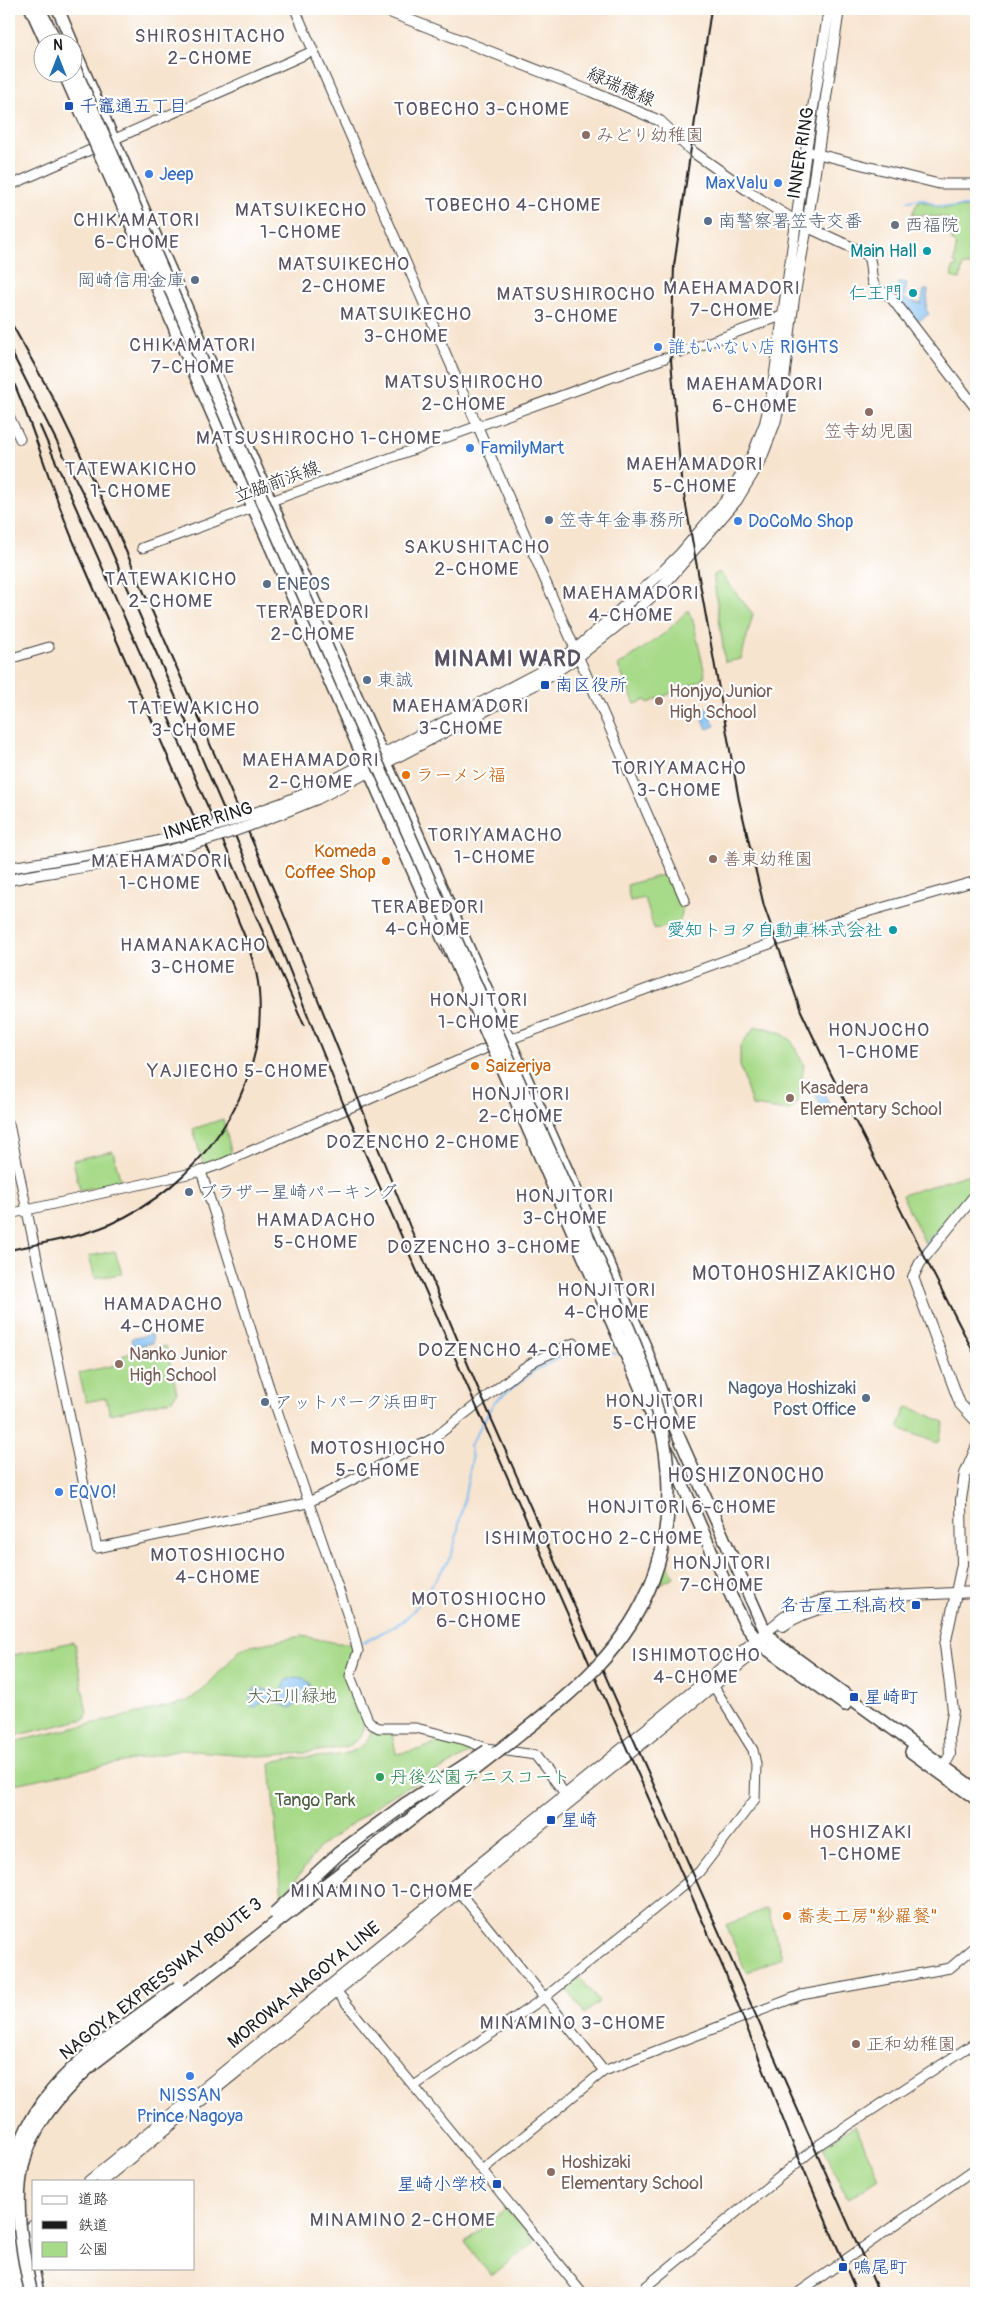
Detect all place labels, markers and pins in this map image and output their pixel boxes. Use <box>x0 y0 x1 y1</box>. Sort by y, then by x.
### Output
place label: 千竈通五丁目 <box>79 95 187 118</box>
marker: 千竈通五丁目 <box>63 100 75 112</box>
place label: みどり幼稚園 <box>596 124 704 147</box>
marker: みどり幼稚園 <box>580 129 592 141</box>
place label: Jeep <box>159 163 194 186</box>
marker: Jeep <box>143 168 155 180</box>
place label: MaxValu <box>705 172 768 195</box>
marker: MaxValu <box>772 177 784 189</box>
place label: 南警察署笠寺交番 <box>718 210 862 233</box>
place label: 西福院 <box>905 214 959 237</box>
marker: 南警察署笠寺交番 <box>702 215 714 227</box>
marker: 西福院 <box>889 219 901 231</box>
place label: Main Hall <box>850 240 917 263</box>
marker: Main Hall <box>921 245 933 257</box>
place label: 岡崎信用金庫 <box>77 269 185 292</box>
marker: 岡崎信用金庫 <box>189 274 201 286</box>
place label: 仁王門 <box>849 282 903 305</box>
marker: 仁王門 <box>907 287 919 299</box>
place label: 誰もいない店 RIGHTS <box>668 336 839 359</box>
marker: 誰もいない店 RIGHTS <box>652 341 664 353</box>
marker: 笠寺幼児園 <box>863 406 875 418</box>
place label: 笠寺幼児園 <box>824 420 914 443</box>
place label: FamilyMart <box>480 437 565 460</box>
marker: FamilyMart <box>464 442 476 454</box>
place label: 笠寺年金事務所 <box>559 509 685 532</box>
place label: DoCoMo Shop <box>748 510 854 533</box>
marker: 笠寺年金事務所 <box>543 514 555 526</box>
marker: DoCoMo Shop <box>732 515 744 527</box>
place label: ENEOS <box>277 573 330 596</box>
marker: ENEOS <box>261 578 273 590</box>
place label: 東誠 <box>377 669 413 692</box>
marker: 東誠 <box>361 674 373 686</box>
place label: 南区役所 <box>555 674 627 697</box>
marker: 南区役所 <box>539 679 551 691</box>
place label: Honjyo Junior High School <box>669 680 773 724</box>
marker: Honjyo Junior High School <box>653 695 665 707</box>
place label: ラーメン福 <box>416 764 506 787</box>
marker: ラーメン福 <box>400 769 412 781</box>
place label: Komeda Coffee Shop <box>285 840 376 884</box>
place label: 善東幼稚園 <box>723 848 813 871</box>
marker: 善東幼稚園 <box>707 853 719 865</box>
marker: Komeda Coffee Shop <box>380 855 392 867</box>
place label: 愛知トヨタ自動車株式会社 <box>667 919 883 942</box>
marker: 愛知トヨタ自動車株式会社 <box>887 924 899 936</box>
place label: Saizeriya <box>485 1055 551 1078</box>
marker: Saizeriya <box>469 1060 481 1072</box>
place label: Kasadera Elementary School <box>800 1077 942 1121</box>
marker: Kasadera Elementary School <box>784 1092 796 1104</box>
place label: ブラザー星崎パーキング <box>199 1181 397 1204</box>
marker: ブラザー星崎パーキング <box>183 1186 195 1198</box>
place label: Nanko Junior High School <box>129 1343 228 1387</box>
marker: Nanko Junior High School <box>113 1358 125 1370</box>
place label: Nagoya Hoshizaki Post Office <box>727 1377 856 1421</box>
place label: アットパーク浜田町 <box>275 1391 437 1414</box>
marker: Nagoya Hoshizaki Post Office <box>860 1392 872 1404</box>
marker: アットパーク浜田町 <box>259 1396 271 1408</box>
place label: EQVO! <box>69 1481 117 1504</box>
marker: EQVO! <box>53 1486 65 1498</box>
place label: 名古屋工科高校 <box>780 1594 906 1617</box>
marker: 名古屋工科高校 <box>910 1599 922 1611</box>
place label: 星崎町 <box>864 1686 918 1709</box>
marker: 星崎町 <box>848 1691 860 1703</box>
place label: 丹後公園テニスコート <box>390 1766 570 1789</box>
marker: 丹後公園テニスコート <box>374 1771 386 1783</box>
place label: 星崎 <box>561 1809 597 1832</box>
marker: 星崎 <box>545 1814 557 1826</box>
place label: 蕎麦工房"紗羅餐" <box>797 1905 938 1928</box>
marker: 蕎麦工房"紗羅餐" <box>781 1910 793 1922</box>
place label: 正和幼稚園 <box>866 2033 956 2056</box>
marker: 正和幼稚園 <box>850 2038 862 2050</box>
marker: NISSAN Prince Nagoya <box>184 2070 196 2082</box>
place label: NISSAN Prince Nagoya <box>137 2084 243 2128</box>
place label: Hoshizaki Elementary School <box>561 2151 703 2195</box>
marker: Hoshizaki Elementary School <box>545 2166 557 2178</box>
place label: 星崎小学校 <box>397 2173 487 2196</box>
marker: 星崎小学校 <box>491 2178 503 2190</box>
place label: 鳴尾町 <box>853 2256 907 2279</box>
marker: 鳴尾町 <box>837 2261 849 2273</box>

